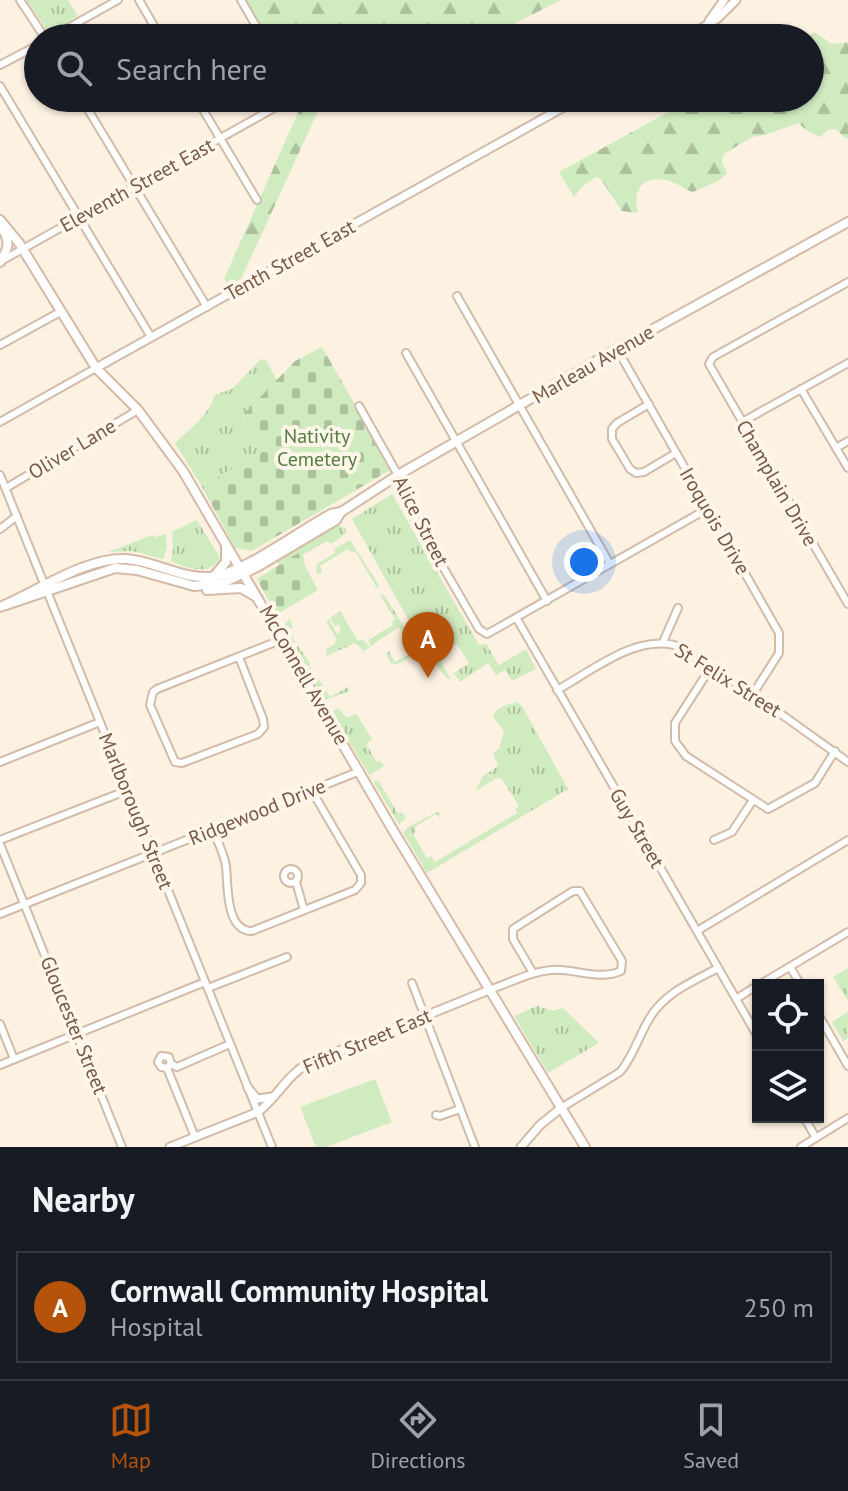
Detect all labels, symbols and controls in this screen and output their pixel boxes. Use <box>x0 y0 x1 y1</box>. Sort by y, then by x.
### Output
search box <box>24 24 824 112</box>
icon: search <box>52 46 96 90</box>
text: Search here <box>116 49 267 88</box>
street label: Eleventh Street East <box>55 132 219 238</box>
street label: Tenth Street East <box>220 213 360 307</box>
street label: Marleau Avenue <box>527 319 659 409</box>
street label: Oliver Lane <box>23 413 121 485</box>
street label: Champlain Drive <box>730 415 824 551</box>
park label: Nativity Cemetery <box>277 423 358 472</box>
street label: Iroquois Drive <box>674 463 756 579</box>
street label: Alice Street <box>387 471 455 571</box>
your location <box>564 542 604 582</box>
street label: McConnell Avenue <box>253 600 355 750</box>
pin: A <box>402 612 454 678</box>
street label: St Felix Street <box>670 637 786 723</box>
street label: Marlborough Street <box>93 729 179 893</box>
street label: Ridgewood Drive <box>185 773 329 851</box>
street label: Guy Street <box>604 783 670 873</box>
street label: Gloucester Street <box>34 952 114 1098</box>
map controls <box>752 979 824 1123</box>
button: locate <box>752 979 824 1051</box>
street label: Fifth Street East <box>299 1002 435 1080</box>
button: layers <box>752 1051 824 1123</box>
text: Nearby <box>32 1177 134 1221</box>
text: Cornwall Community Hospital <box>110 1271 488 1310</box>
text: A <box>52 1291 68 1324</box>
text: 250 m <box>743 1291 814 1324</box>
text: Hospital <box>110 1310 203 1343</box>
tab: Map <box>109 1398 153 1474</box>
tab: Directions <box>370 1398 466 1474</box>
tab: Saved <box>683 1398 739 1474</box>

